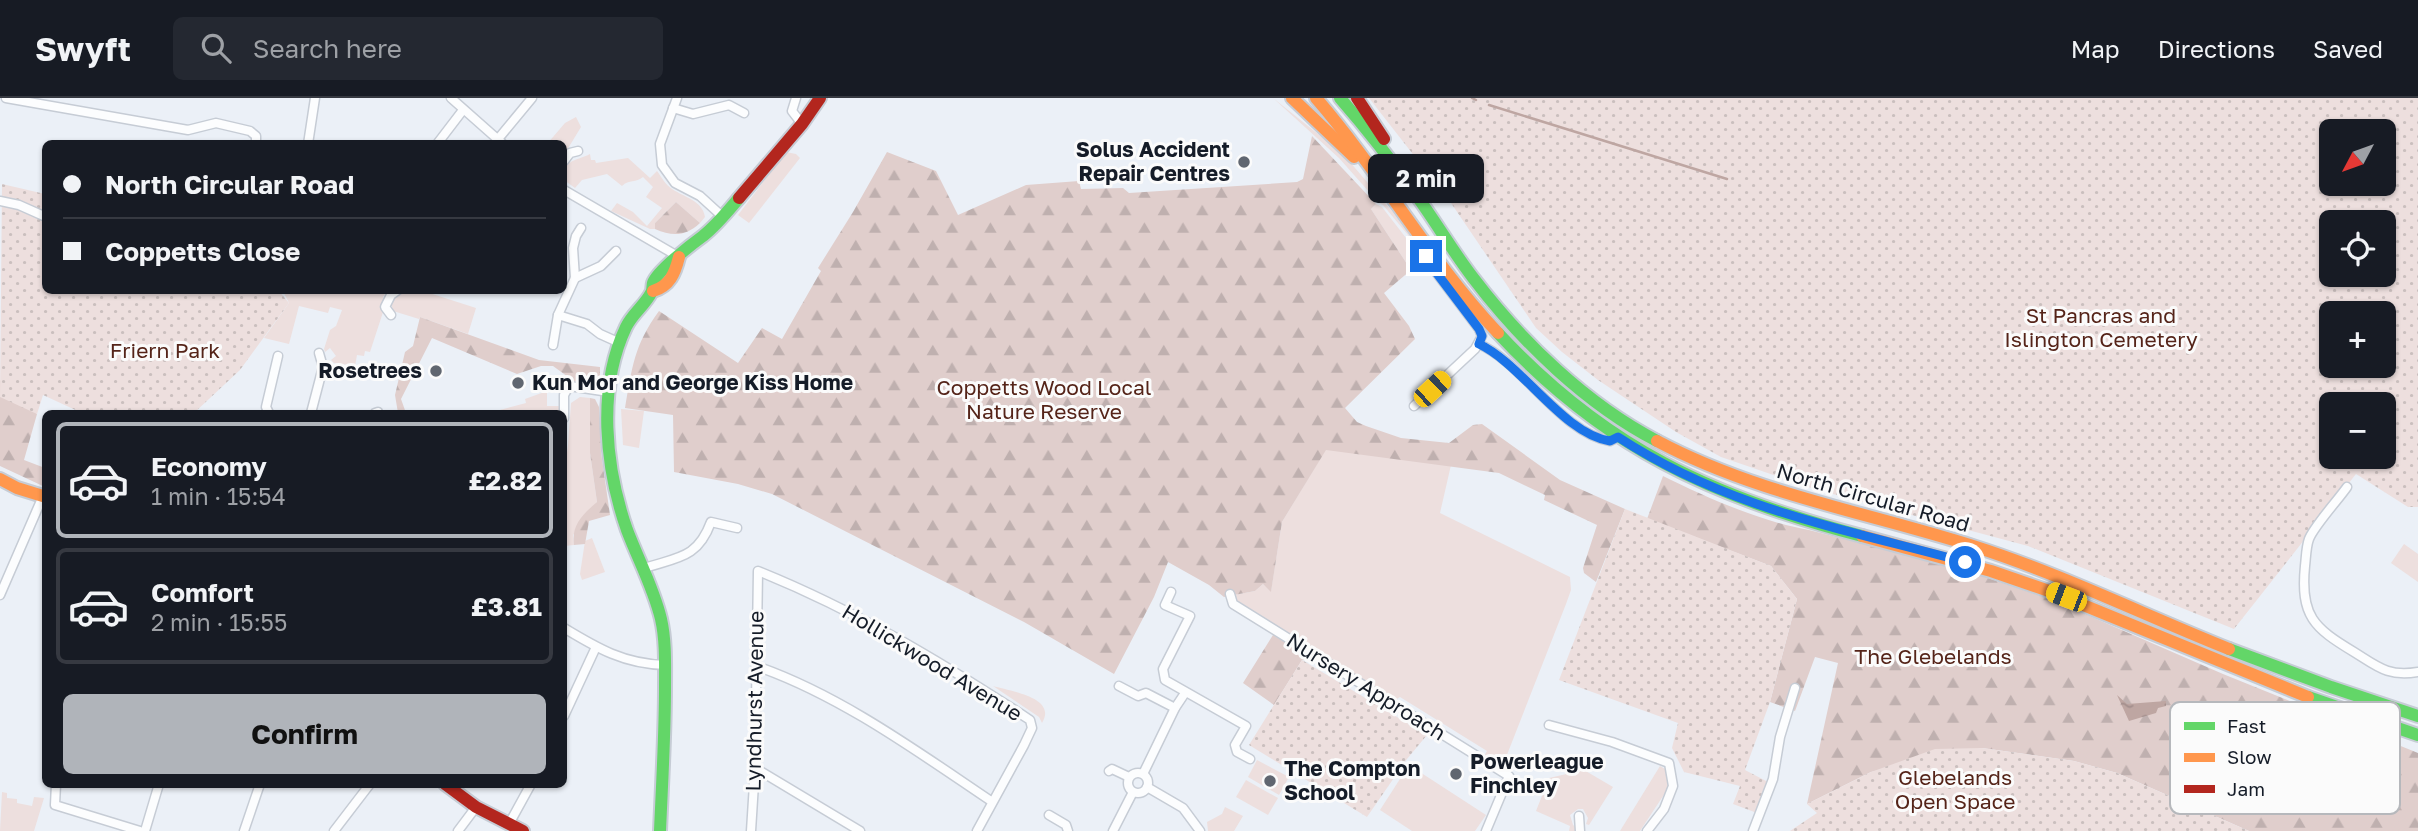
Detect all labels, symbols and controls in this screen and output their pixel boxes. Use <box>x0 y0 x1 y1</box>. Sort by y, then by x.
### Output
search box <box>173 17 663 80</box>
text: Swyft <box>35 29 131 68</box>
icon: search <box>197 29 235 67</box>
text: Search here <box>253 33 402 64</box>
text: Map <box>2071 34 2120 63</box>
text: Directions <box>2158 34 2275 63</box>
text: Saved <box>2313 34 2383 63</box>
north arrow <box>2319 119 2396 196</box>
map controls <box>2319 119 2396 469</box>
place label: Solus Accident Repair Centres <box>1076 136 1230 186</box>
marker: Solus Accident Repair Centres <box>1236 154 1252 170</box>
callout: 2 min <box>1368 155 1484 204</box>
text: 2 min <box>1396 164 1456 192</box>
text: North Circular Road <box>105 169 354 200</box>
button: locate <box>2319 210 2396 287</box>
text: Coppetts Close <box>105 236 300 267</box>
route end <box>1410 240 1442 272</box>
button: + <box>2319 301 2396 378</box>
park label: St Pancras and Islington Cemetery <box>2004 302 2198 352</box>
park label: Friern Park <box>110 337 220 363</box>
place label: Rosetrees <box>318 357 422 383</box>
marker: Rosetrees <box>428 363 444 379</box>
car <box>1410 367 1455 411</box>
place label: Kun Mor and George Kiss Home <box>532 369 853 395</box>
park label: Coppetts Wood Local Nature Reserve <box>937 374 1151 424</box>
marker: Kun Mor and George Kiss Home <box>510 375 526 391</box>
button: − <box>2319 392 2396 469</box>
icon: car <box>67 449 130 512</box>
text: Economy <box>151 451 267 482</box>
street label: North Circular Road <box>1774 457 1973 537</box>
text: £2.82 <box>468 465 542 496</box>
text: 1 min · 15:54 <box>151 482 286 510</box>
route start <box>1949 546 1981 578</box>
icon: car <box>67 575 130 638</box>
text: Comfort <box>151 577 254 608</box>
car <box>2043 580 2090 614</box>
text: £3.81 <box>471 591 542 622</box>
street label: Hollickwood Avenue <box>838 598 1027 726</box>
text: 2 min · 15:55 <box>151 608 287 636</box>
street label: Lyndhurst Avenue <box>739 610 769 792</box>
street label: Nursery Approach <box>1282 627 1451 746</box>
park label: The Glebelands <box>1854 643 2012 669</box>
button: Confirm <box>63 694 546 774</box>
legend <box>2170 702 2400 814</box>
text: Fast <box>2227 714 2266 737</box>
text: Slow <box>2227 745 2272 768</box>
place label: Powerleague Finchley <box>1470 748 1604 798</box>
place label: The Compton School <box>1284 755 1420 805</box>
park label: Glebelands Open Space <box>1895 764 2015 814</box>
marker: Powerleague Finchley <box>1448 766 1464 782</box>
marker: The Compton School <box>1262 773 1278 789</box>
text: Jam <box>2227 777 2265 800</box>

